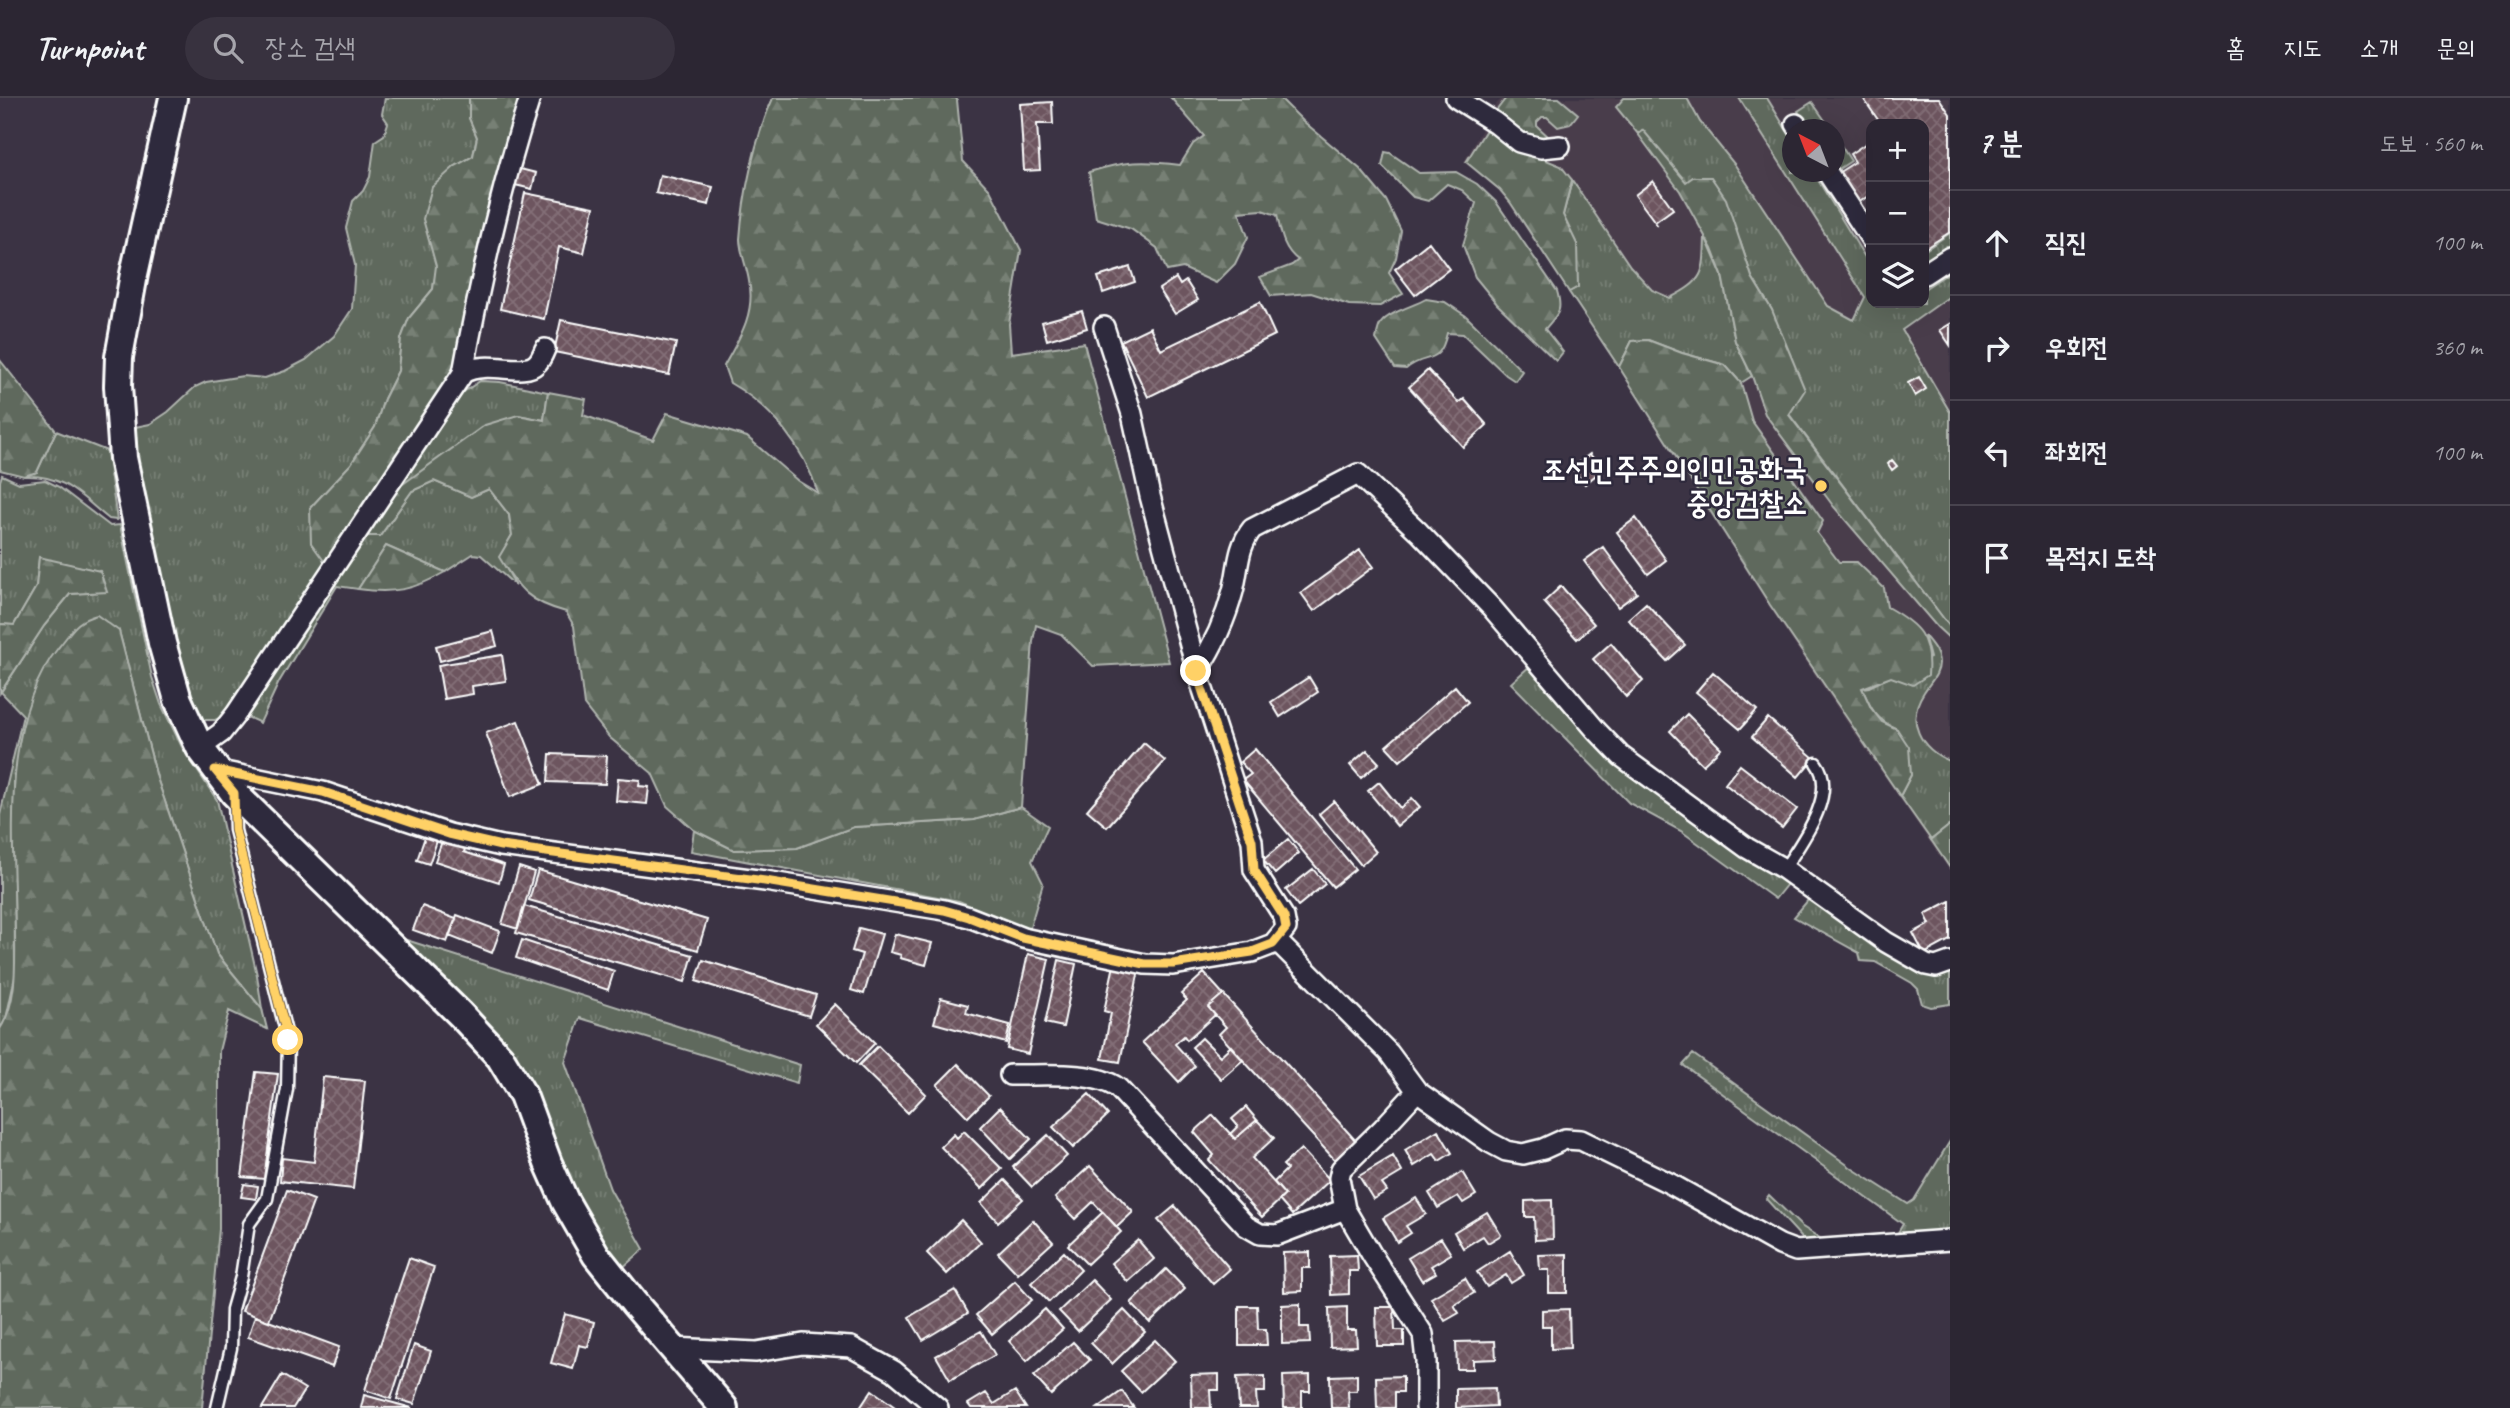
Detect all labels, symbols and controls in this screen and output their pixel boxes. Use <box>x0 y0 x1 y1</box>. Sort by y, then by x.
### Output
search box <box>185 17 675 80</box>
text: Turnpoint <box>35 27 143 69</box>
icon: search <box>209 29 247 67</box>
text: 장소 검색 <box>265 31 355 64</box>
text: 홈 <box>2226 33 2245 63</box>
text: 지도 <box>2283 33 2322 63</box>
text: 소개 <box>2360 33 2398 63</box>
text: 문의 <box>2436 33 2475 63</box>
north arrow <box>1782 119 1845 182</box>
map controls <box>1866 119 1929 308</box>
button: + <box>1866 119 1929 182</box>
text: 7 분 <box>1978 124 2023 162</box>
text: 도보 · 560 m <box>2380 129 2482 158</box>
button: − <box>1866 182 1929 245</box>
icon: ahead <box>1978 224 2016 262</box>
text: 직진 <box>2045 226 2087 259</box>
text: 100 m <box>2433 228 2482 257</box>
button: layers <box>1866 245 1929 308</box>
icon: right <box>1978 329 2016 367</box>
text: 우회전 <box>2045 331 2108 364</box>
text: 360 m <box>2433 333 2482 362</box>
icon: left <box>1978 434 2016 472</box>
text: 좌회전 <box>2045 436 2108 469</box>
text: 100 m <box>2433 438 2482 467</box>
place label: 조선민주주의인민공화국 중앙검찰소 <box>1541 450 1807 522</box>
marker: 조선민주주의인민공화국 중앙검찰소 <box>1813 478 1829 494</box>
icon: arrive <box>1978 539 2016 577</box>
text: 목적지 도착 <box>2045 541 2156 574</box>
route end <box>1180 655 1211 686</box>
route start <box>272 1024 303 1055</box>

